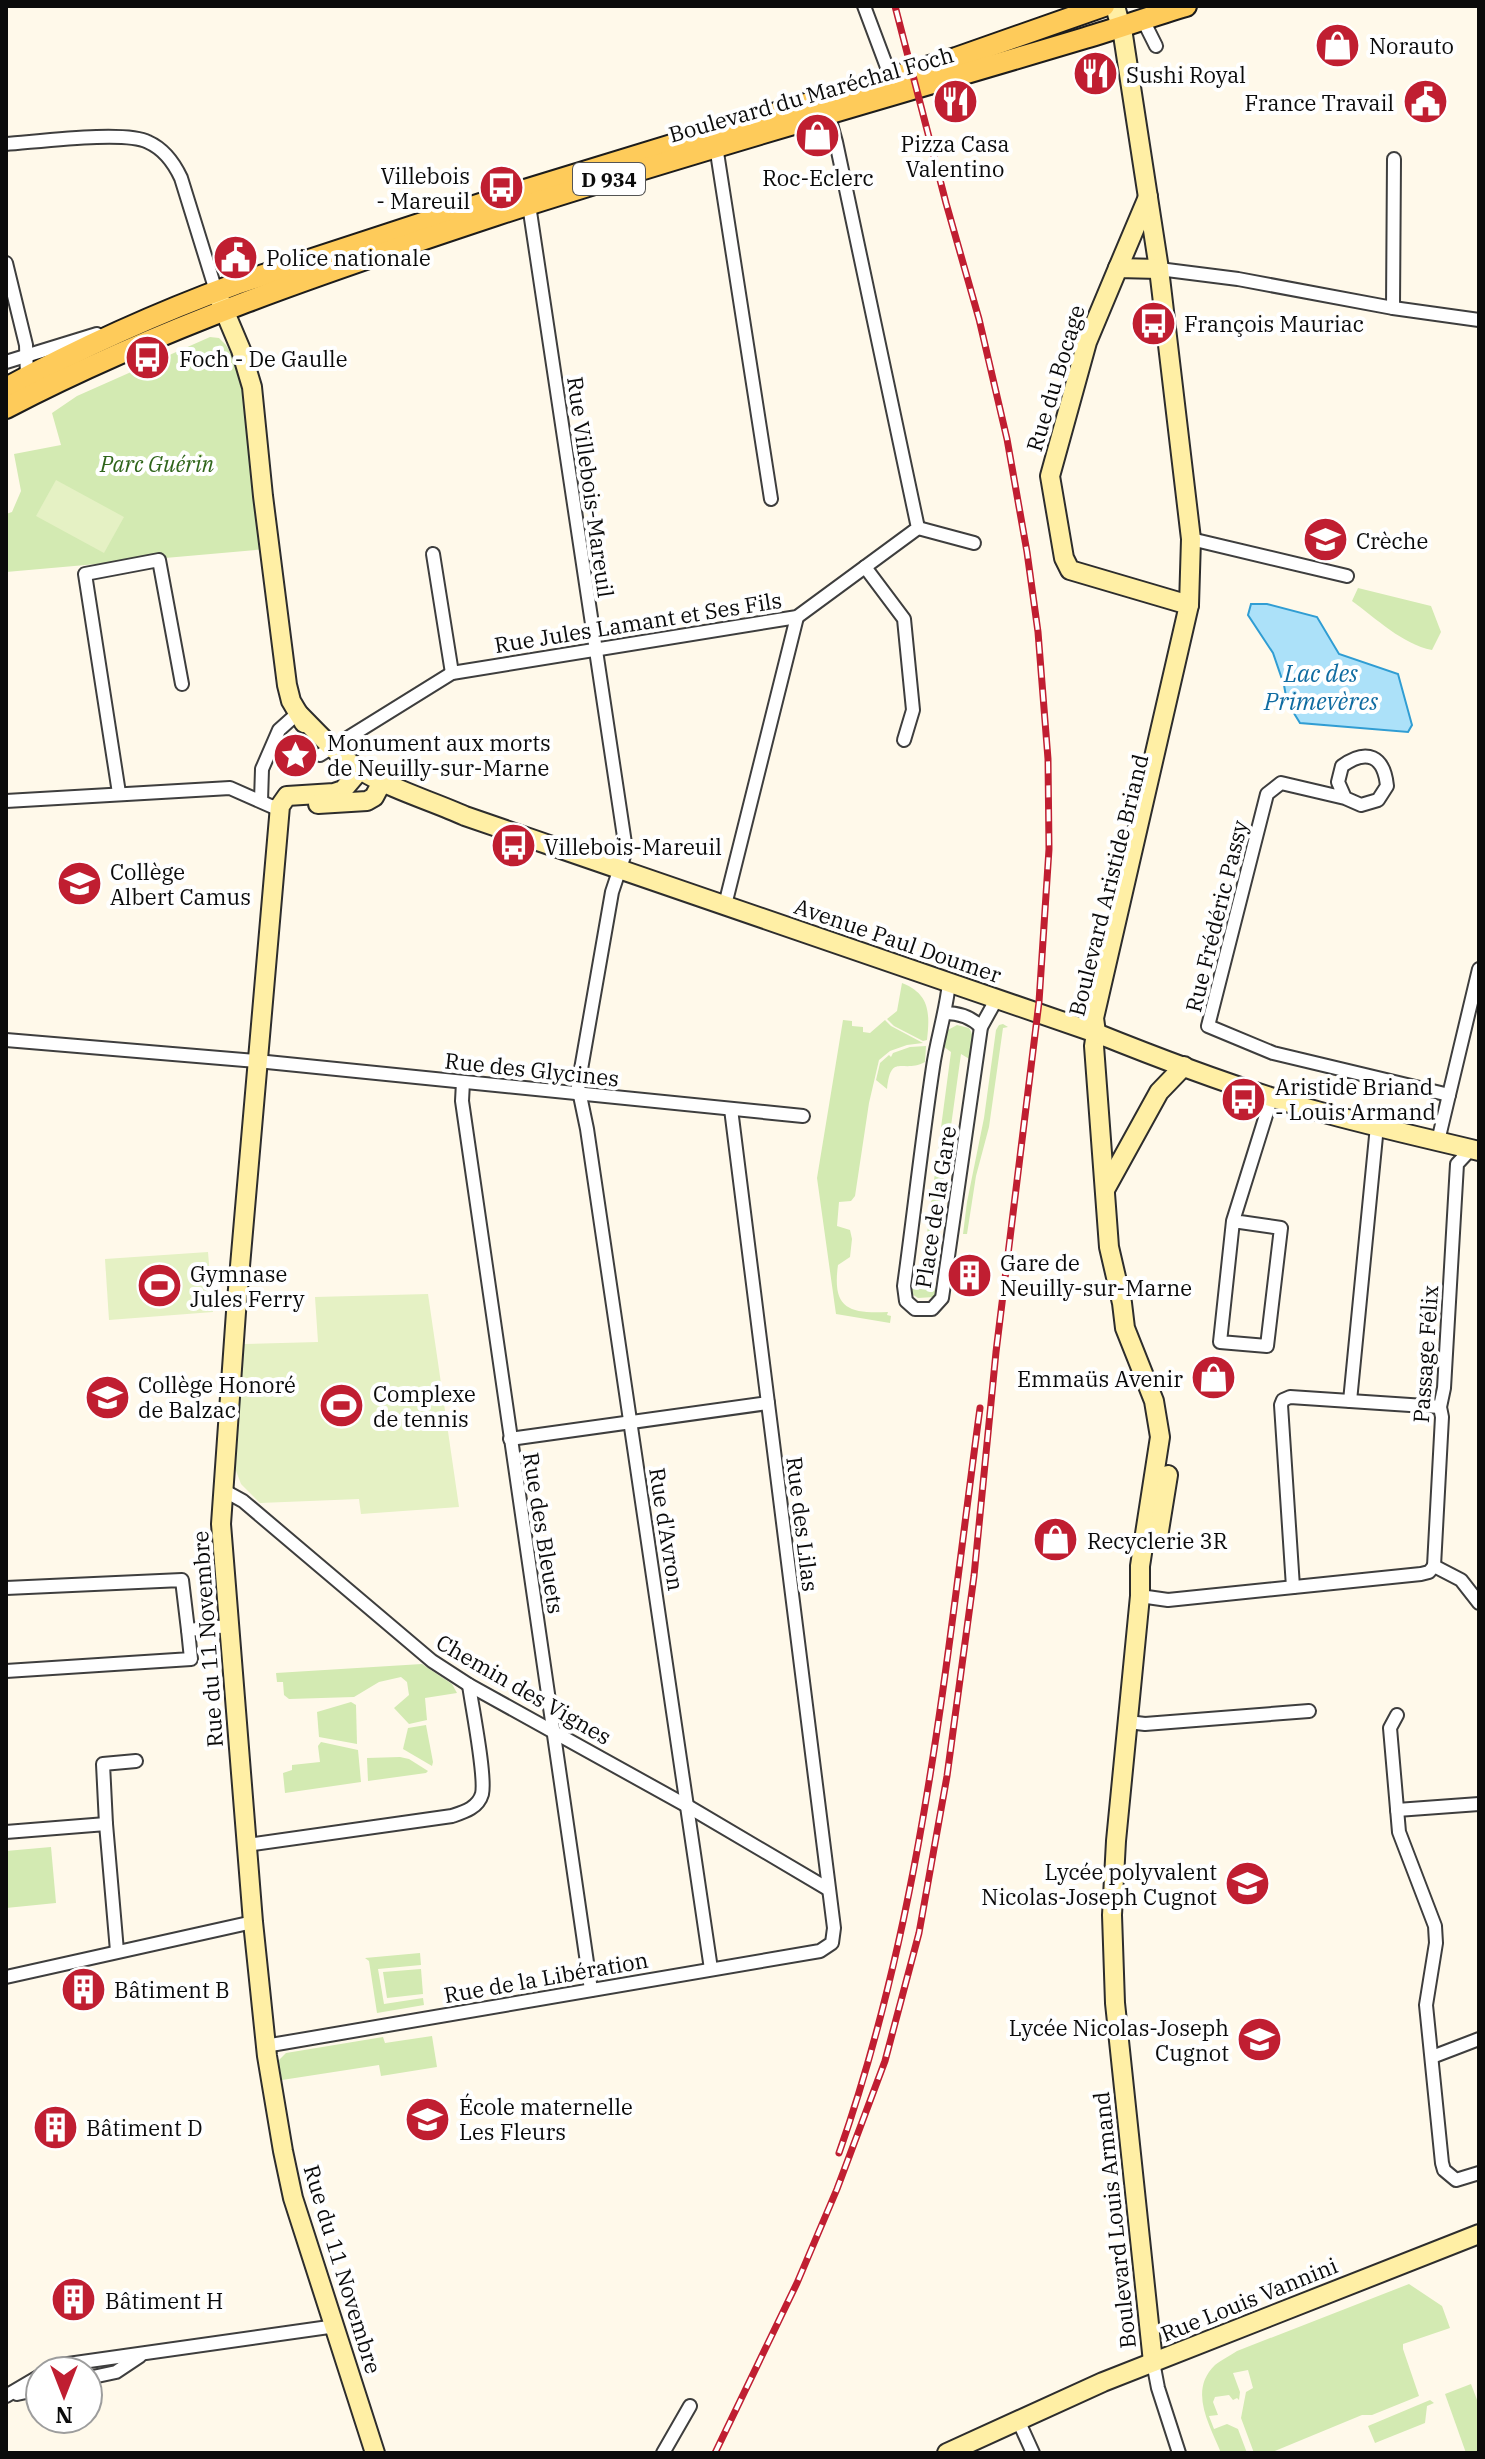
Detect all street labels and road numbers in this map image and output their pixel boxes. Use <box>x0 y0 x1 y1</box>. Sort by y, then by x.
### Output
street label: Boulevard du Maréchal Foch <box>665 39 957 149</box>
road number: D 934 <box>573 163 645 195</box>
street label: Rue du Bocage <box>1019 301 1091 455</box>
street label: Rue Villebois-Mareuil <box>561 375 621 599</box>
street label: Rue Jules Lamant et Ses Fils <box>492 585 784 659</box>
street label: Boulevard Aristide Briand <box>1061 751 1155 1019</box>
street label: Rue Frédéric Passy <box>1178 817 1254 1015</box>
street label: Avenue Paul Doumer <box>791 891 1006 989</box>
street label: Rue des Glycines <box>443 1045 621 1093</box>
street label: Place de la Gare <box>908 1124 962 1290</box>
street label: Passage Félix <box>1406 1284 1444 1424</box>
street label: Rue des Bleuets <box>517 1450 571 1616</box>
street label: Rue des Lilas <box>780 1455 826 1593</box>
street label: Rue d'Avron <box>643 1465 691 1593</box>
street label: Rue du 11 Novembre <box>185 1530 229 1748</box>
street label: Chemin des Vignes <box>431 1627 617 1751</box>
street label: Rue de la Libération <box>442 1945 650 2009</box>
street label: Boulevard Louis Armand <box>1086 2090 1142 2350</box>
street label: Rue du 11 Novembre <box>297 2161 389 2377</box>
street label: Rue Louis Vannini <box>1156 2250 1342 2348</box>

